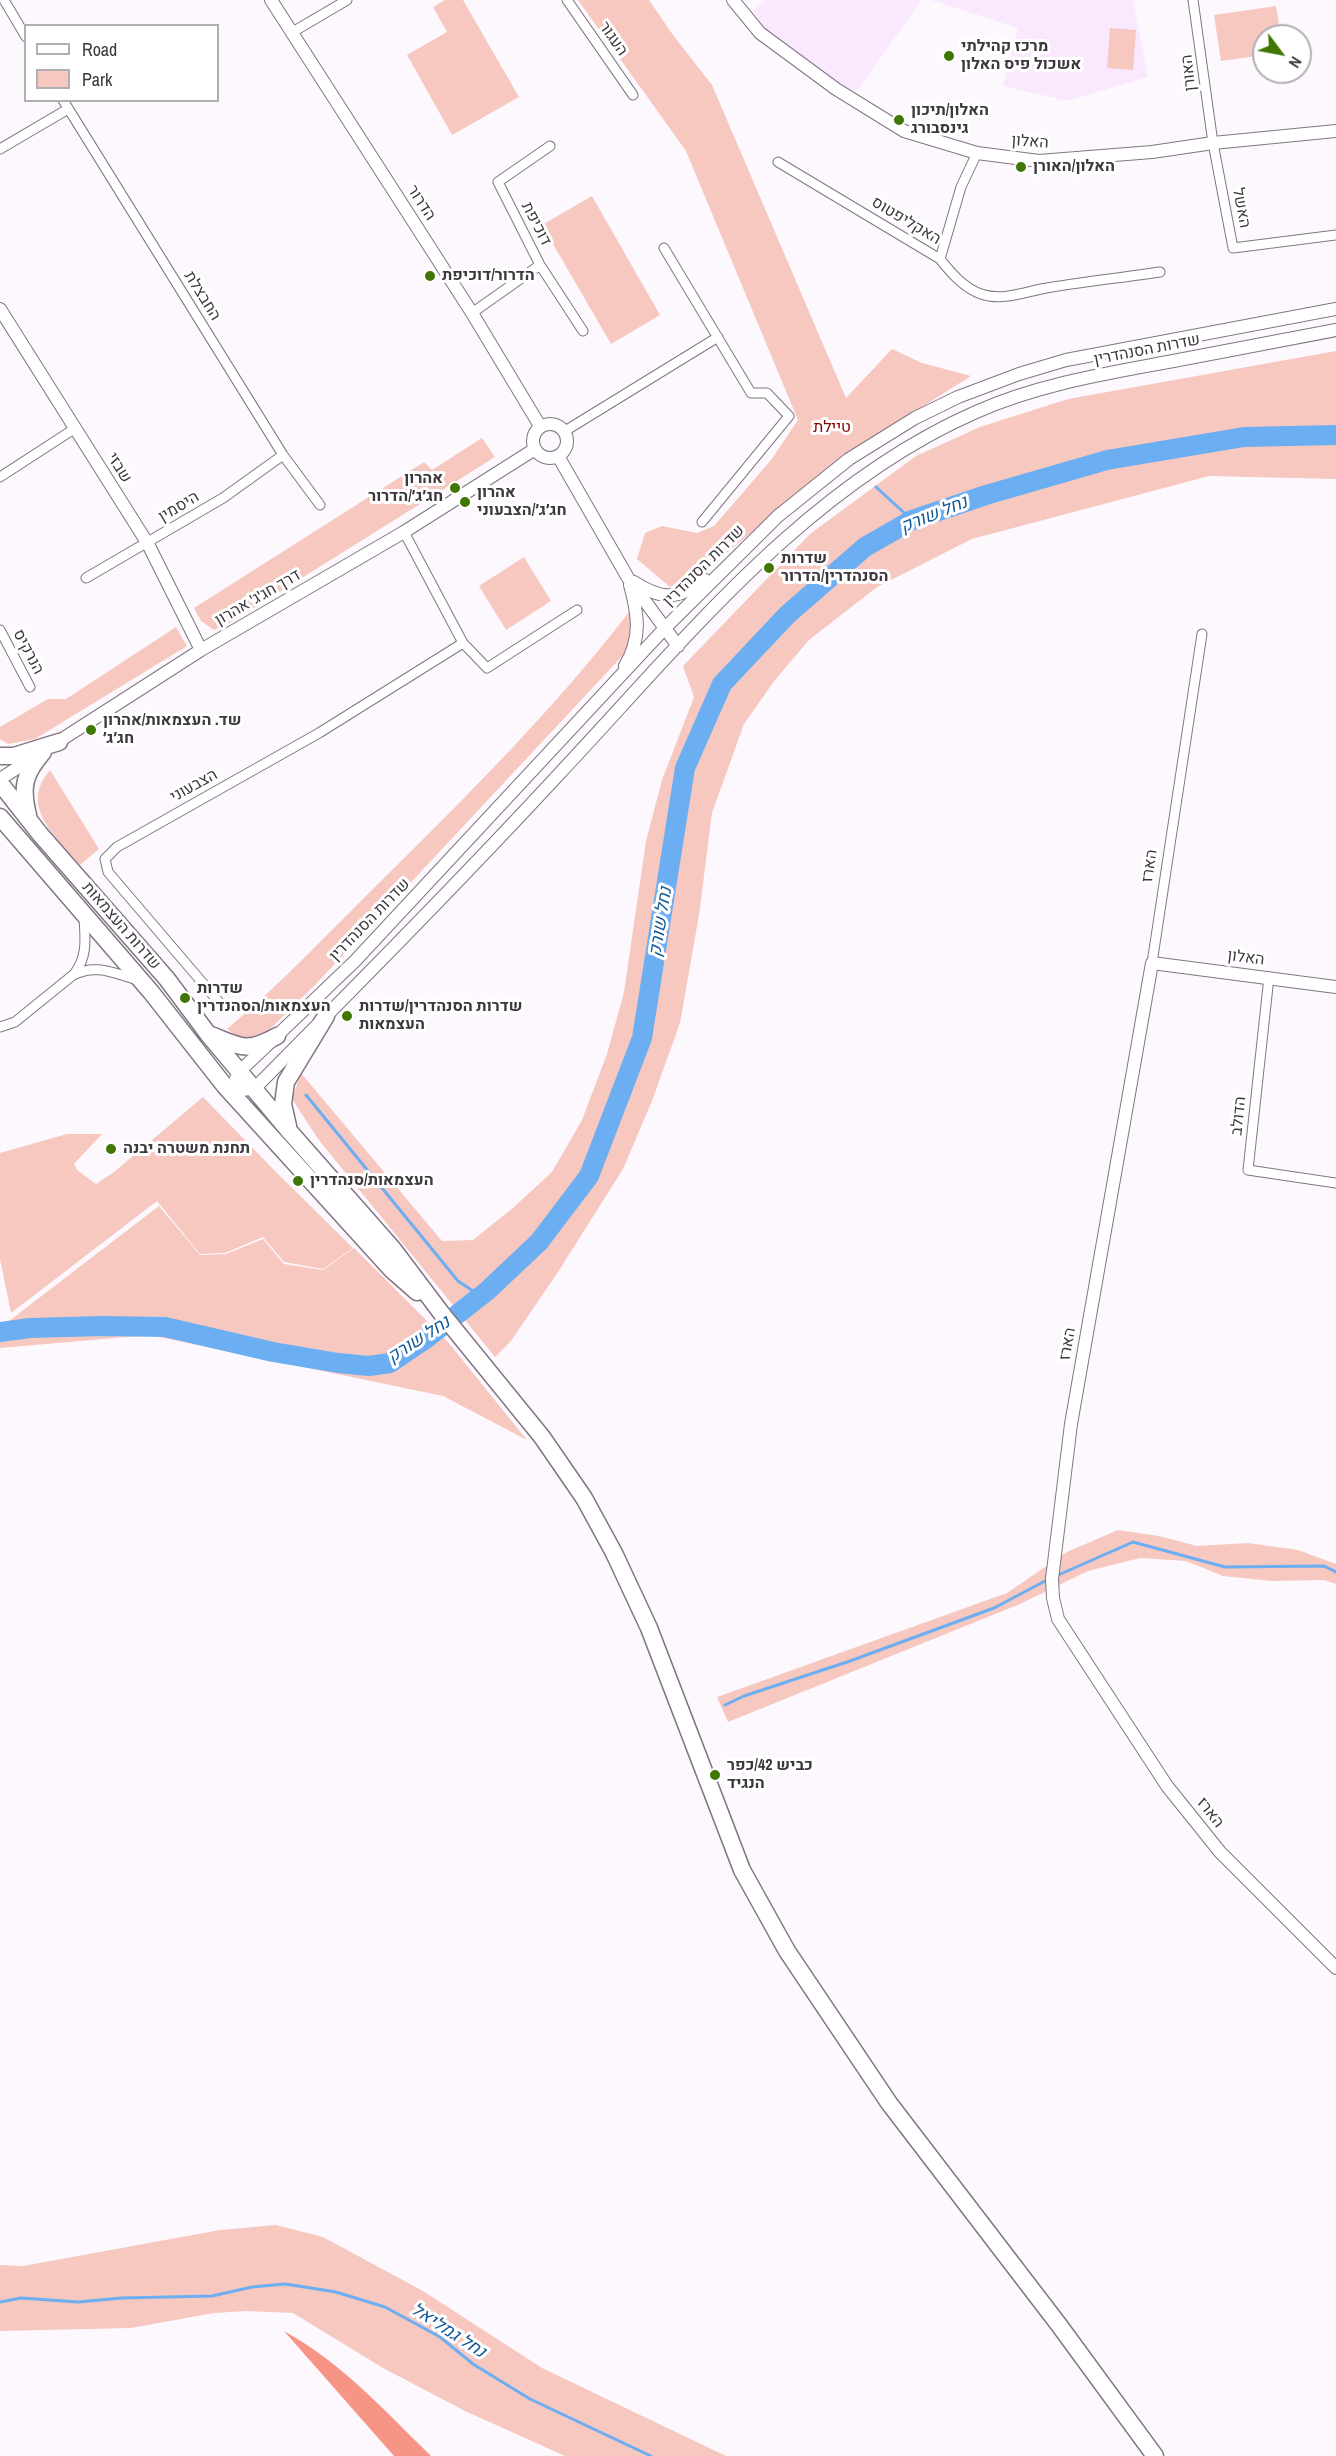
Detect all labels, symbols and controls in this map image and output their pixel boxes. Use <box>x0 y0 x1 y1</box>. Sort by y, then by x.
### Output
street label: העגור <box>594 18 632 60</box>
legend <box>24 24 219 102</box>
north arrow <box>1252 24 1312 84</box>
text: Road <box>82 37 117 62</box>
place label: מרכז קהילתי אשכול פיס האלון <box>961 37 1081 75</box>
marker: מרכז קהילתי אשכול פיס האלון <box>942 49 956 63</box>
text: N <box>1284 53 1307 72</box>
street label: האורן <box>1178 54 1200 92</box>
text: Park <box>82 67 112 92</box>
place label: האלון/תיכון גינסבורג <box>911 101 989 139</box>
marker: האלון/תיכון גינסבורג <box>892 113 906 127</box>
street label: האלון <box>1011 131 1049 153</box>
place label: האלון/האורן <box>1033 157 1115 177</box>
marker: האלון/האורן <box>1014 160 1028 174</box>
street label: הדרור <box>403 182 439 224</box>
street label: האשל <box>1228 186 1254 230</box>
street label: האקליפטוס <box>868 193 944 249</box>
street label: דוכיפת <box>517 199 555 249</box>
place label: הדרור/דוכיפת <box>442 266 535 286</box>
street label: החבצלת <box>179 268 225 324</box>
marker: הדרור/דוכיפת <box>423 269 437 283</box>
street label: שדרות הסנהדרין <box>1092 330 1202 370</box>
park label: טיילת <box>813 418 851 438</box>
street label: שבזי <box>102 450 136 486</box>
place label: אהרון חג׳ג׳/הדרור <box>368 469 443 507</box>
marker: אהרון חג׳ג׳/הדרור <box>448 481 462 495</box>
place label: אהרון חג׳ג׳/הצבעוני <box>477 483 567 521</box>
street label: היסמין <box>155 487 203 527</box>
water label: נחל שורק <box>897 492 971 538</box>
marker: אהרון חג׳ג׳/הצבעוני <box>458 495 472 509</box>
street label: שדרות הסנהדרין <box>659 521 749 611</box>
place label: שדרות הסנהדרין/הדרור <box>781 549 889 587</box>
marker: שדרות הסנהדרין/הדרור <box>762 561 776 575</box>
street label: דרך חג'ג' אהרון <box>212 566 304 630</box>
street label: הנרקיס <box>8 626 48 678</box>
place label: שד. העצמאות/אהרון חג׳ג׳ <box>103 711 241 749</box>
marker: שד. העצמאות/אהרון חג׳ג׳ <box>84 723 98 737</box>
street label: הצבעוני <box>167 765 221 807</box>
street label: הארז <box>1138 848 1162 884</box>
street label: שדרות הסנהדרין <box>326 875 414 965</box>
street label: שדרות העצמאות <box>78 878 164 974</box>
water label: נחל שורק <box>645 886 677 958</box>
street label: האלון <box>1226 946 1266 970</box>
place label: שדרות העצמאות/הסהנדרין <box>197 979 331 1017</box>
marker: שדרות העצמאות/הסהנדרין <box>178 991 192 1005</box>
place label: שדרות הסנהדרין/שדרות העצמאות <box>359 997 522 1035</box>
marker: שדרות הסנהדרין/שדרות העצמאות <box>340 1009 354 1023</box>
street label: הדולב <box>1227 1096 1251 1136</box>
place label: תחנת משטרה יבנה <box>123 1139 250 1159</box>
marker: תחנת משטרה יבנה <box>104 1142 118 1156</box>
place label: העצמאות/סנהדרין <box>310 1171 434 1191</box>
marker: העצמאות/סנהדרין <box>291 1174 305 1188</box>
water label: נחל שורק <box>384 1312 454 1368</box>
street label: הארז <box>1056 1326 1080 1362</box>
place label: כביש 42/כפר הנגיד <box>727 1756 813 1794</box>
marker: כביש 42/כפר הנגיד <box>708 1768 722 1782</box>
street label: הארז <box>1192 1794 1228 1832</box>
water label: נחל גמליאל <box>407 2299 489 2363</box>

